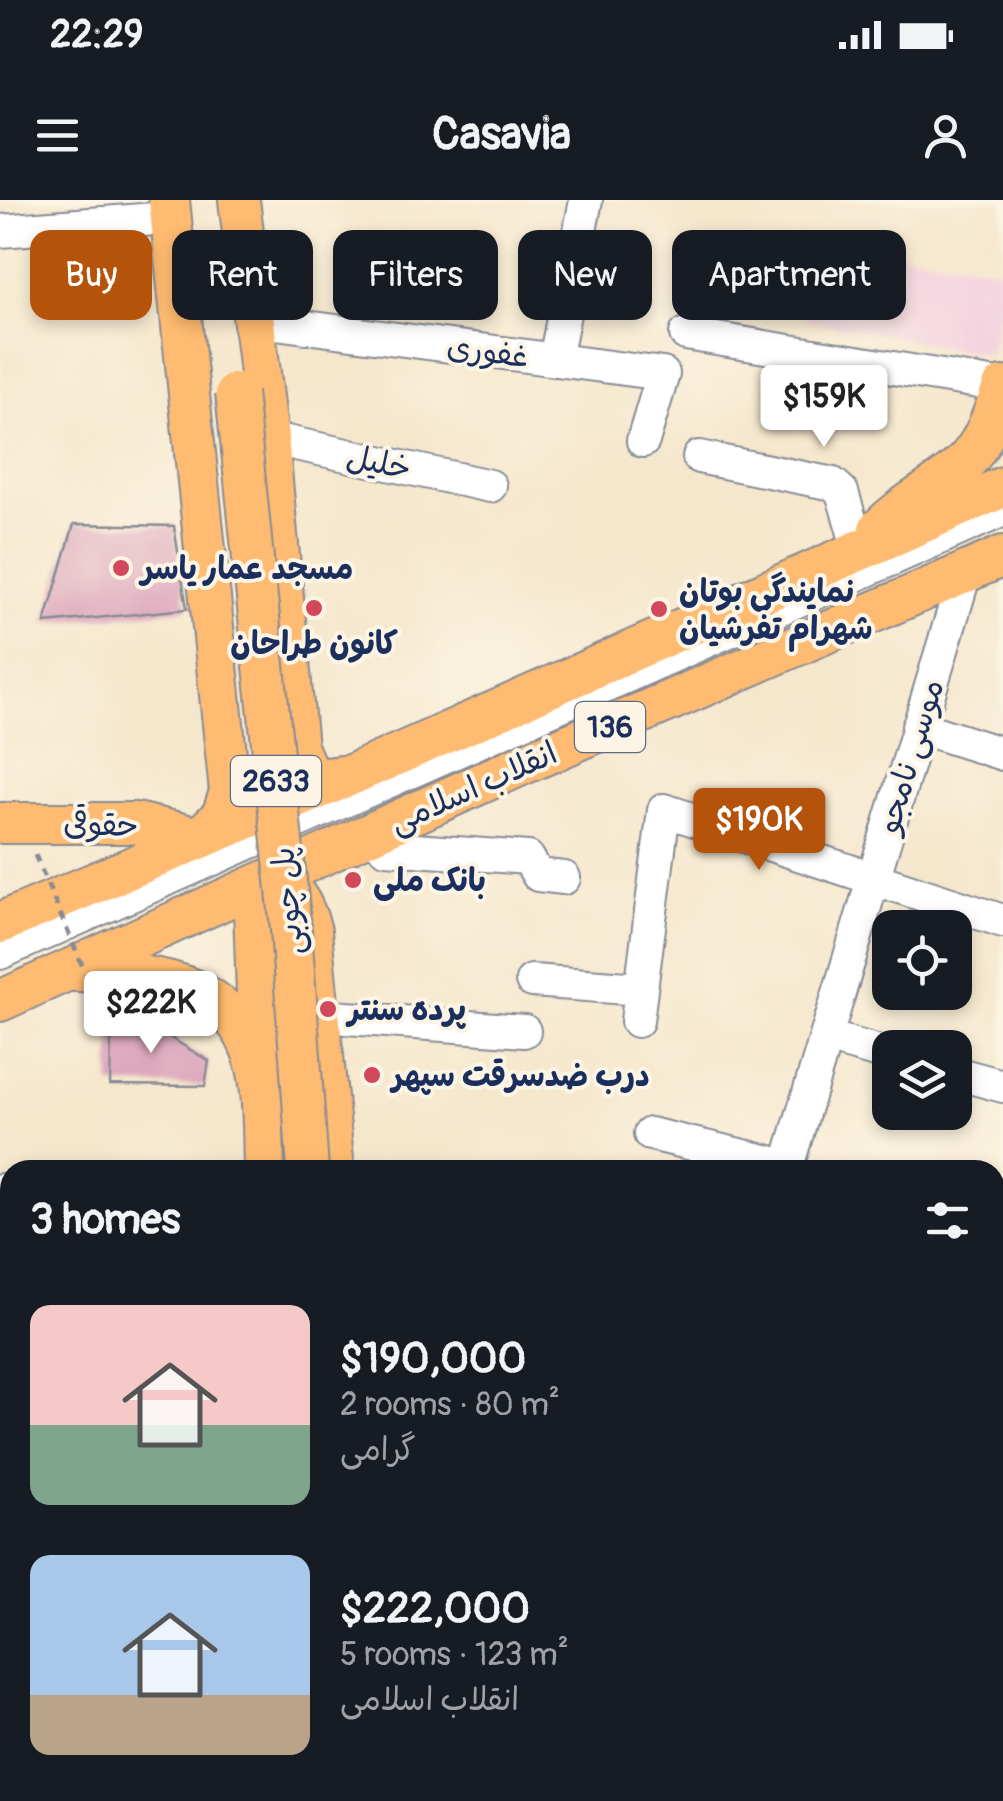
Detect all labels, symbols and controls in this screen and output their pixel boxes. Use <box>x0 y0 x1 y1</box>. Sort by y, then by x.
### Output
text: 22:29 <box>50 11 143 59</box>
text: Casavia <box>432 107 571 163</box>
icon: menu <box>30 108 85 163</box>
icon: person <box>918 108 973 163</box>
chip: Buy <box>30 230 152 320</box>
chip: Rent <box>172 230 313 320</box>
chip: Filters <box>333 230 498 320</box>
chip: New <box>518 230 652 320</box>
chip: Apartment <box>672 230 906 320</box>
street label: غفوری <box>444 326 531 378</box>
pin: $159K <box>754 365 894 450</box>
text: $159K <box>783 377 865 417</box>
street label: خلیل <box>343 437 415 489</box>
place label: مسجد عمار یاسر <box>138 549 353 589</box>
marker: مسجد عمار یاسر <box>110 557 132 579</box>
place label: نمایندگی بوتان شهرام تفرشیان <box>679 571 873 652</box>
marker: کانون طراحان <box>303 597 325 619</box>
marker: نمایندگی بوتان شهرام تفرشیان <box>648 598 670 620</box>
place label: کانون طراحان <box>230 624 398 664</box>
street label: موسی نامجو <box>868 674 953 841</box>
road number: 136 <box>575 702 645 752</box>
street label: انقلاب اسلامی <box>383 733 563 843</box>
road number: 2633 <box>231 756 321 806</box>
pin: $190K <box>689 788 829 873</box>
text: $190K <box>715 800 803 840</box>
street label: حقوقی <box>63 804 139 846</box>
street label: پل چوبی <box>263 845 313 957</box>
place label: بانک ملی <box>373 861 486 901</box>
marker: بانک ملی <box>342 869 364 891</box>
map controls <box>872 910 972 1130</box>
button: locate <box>872 910 972 1010</box>
pin: $222K <box>81 971 221 1056</box>
text: $222K <box>106 983 196 1023</box>
place label: پرده سنتر <box>345 990 467 1030</box>
marker: پرده سنتر <box>317 998 339 1020</box>
button: layers <box>872 1030 972 1130</box>
place label: درب ضدسرقت سپهر <box>389 1056 650 1096</box>
marker: درب ضدسرقت سپهر <box>361 1064 383 1086</box>
icon: filters <box>920 1193 975 1248</box>
text: 3 homes <box>30 1194 180 1246</box>
text: $190,000 <box>340 1333 526 1385</box>
icon: home <box>110 1345 230 1465</box>
text: 2 rooms · 80 m² <box>340 1385 560 1425</box>
text: گرامی <box>340 1430 416 1470</box>
text: $222,000 <box>340 1583 530 1635</box>
icon: home <box>110 1595 230 1715</box>
text: 5 rooms · 123 m² <box>340 1635 569 1675</box>
text: انقلاب اسلامی <box>340 1680 519 1720</box>

